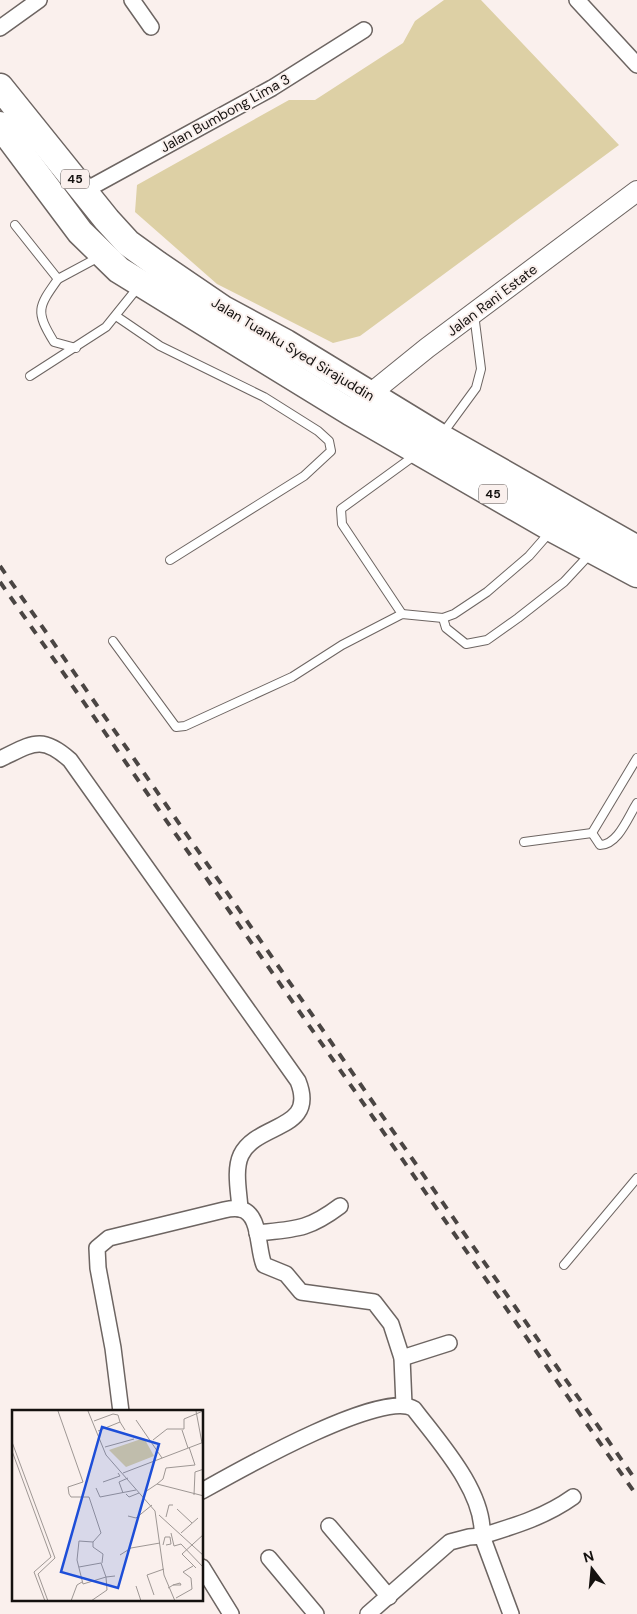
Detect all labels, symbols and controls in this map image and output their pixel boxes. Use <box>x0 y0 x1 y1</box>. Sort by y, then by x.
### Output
street label: Jalan Bumbong Lima 3 <box>157 70 293 156</box>
road number: 45 <box>61 170 89 188</box>
street label: Jalan Rani Estate <box>443 260 541 340</box>
street label: Jalan Tuanku Syed Sirajuddin <box>208 293 378 405</box>
road number: 45 <box>479 484 507 504</box>
inset map <box>12 1410 204 1602</box>
north arrow <box>567 1544 617 1594</box>
text: N <box>581 1546 596 1567</box>

